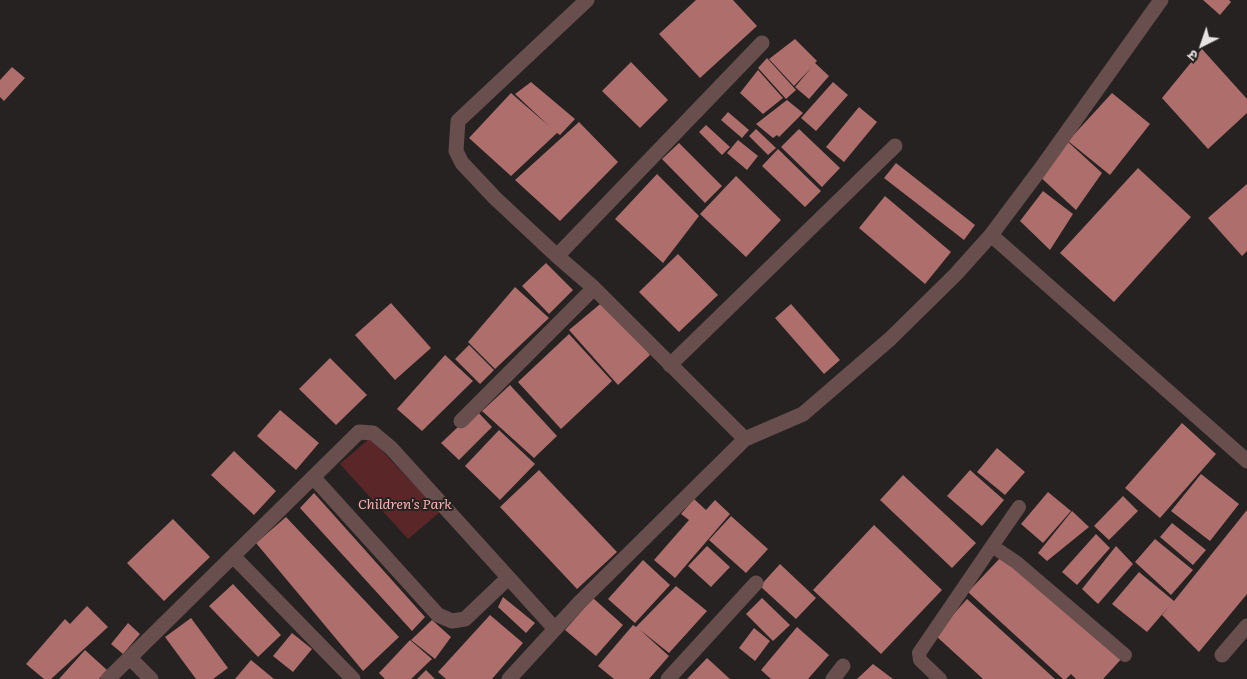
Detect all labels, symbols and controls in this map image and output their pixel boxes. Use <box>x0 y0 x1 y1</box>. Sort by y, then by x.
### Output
north arrow <box>1177 20 1227 70</box>
text: उ <box>1183 46 1202 67</box>
park label: Children's Park <box>358 497 452 513</box>

